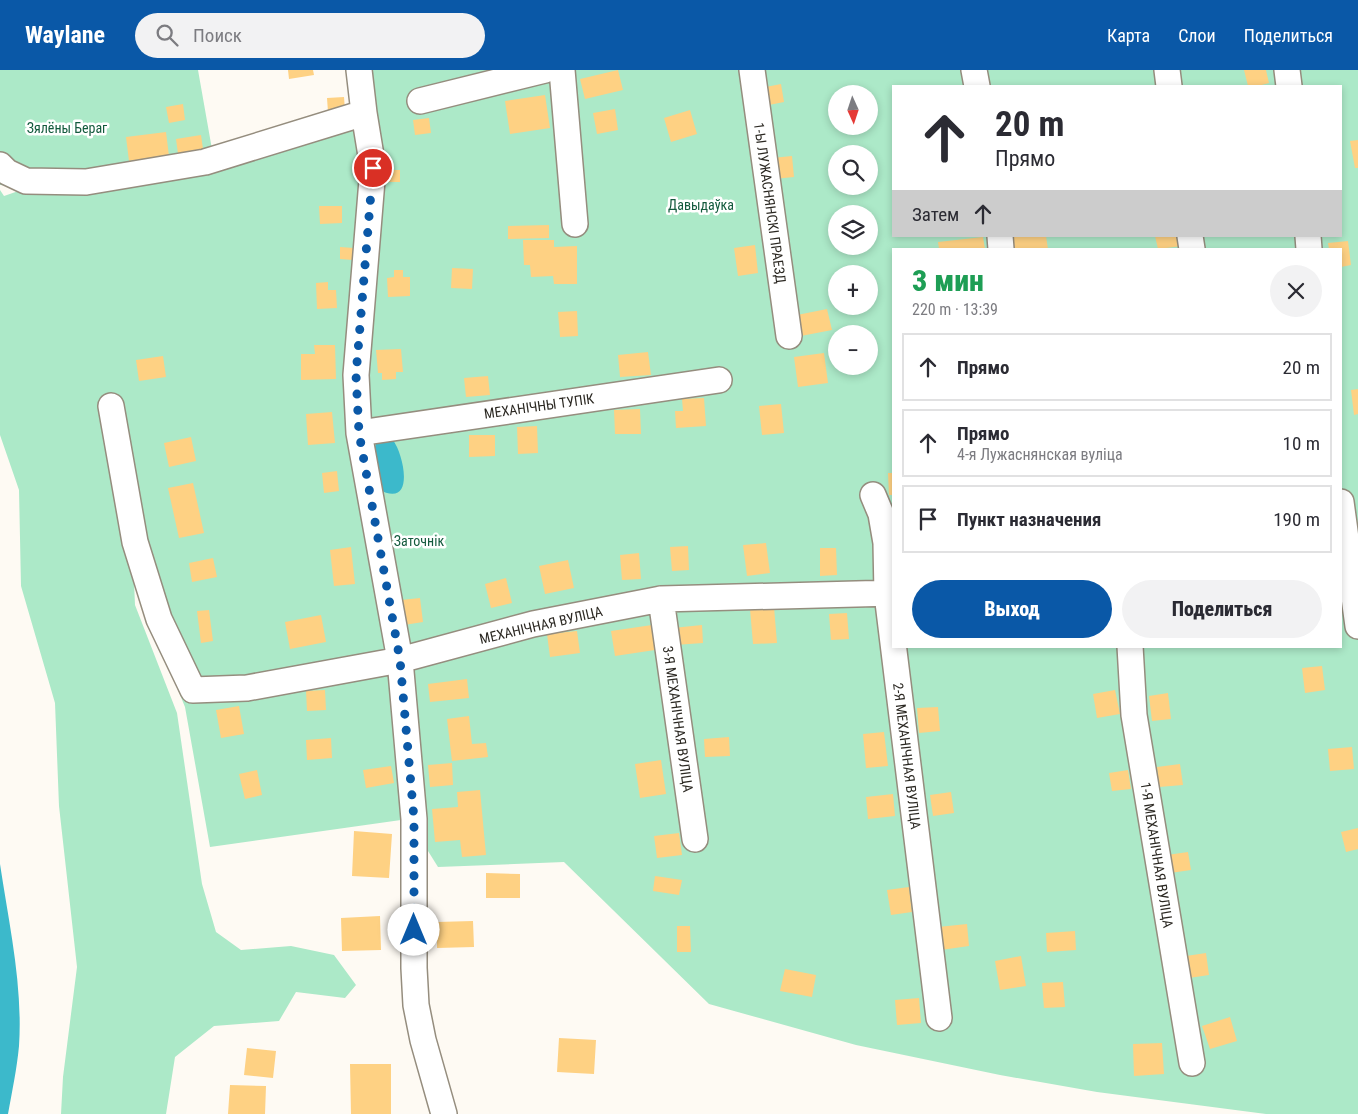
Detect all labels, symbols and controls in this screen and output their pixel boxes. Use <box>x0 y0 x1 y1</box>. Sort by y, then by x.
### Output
search box <box>135 13 485 58</box>
text: Waylane <box>25 21 105 49</box>
icon: search <box>153 21 181 49</box>
text: Поиск <box>193 24 242 47</box>
text: Карта <box>1107 25 1150 46</box>
text: Слои <box>1178 25 1216 46</box>
text: Поделиться <box>1244 25 1333 46</box>
north arrow <box>828 85 878 135</box>
map controls <box>828 85 878 375</box>
text: 20 m <box>995 104 1064 145</box>
icon: ahead <box>912 105 977 170</box>
park label: Зялёны Бераг <box>27 120 107 136</box>
street label: 1-Ы ЛУЖАСНЯНСКІ ПРАЕЗД <box>751 122 789 284</box>
button: search <box>828 145 878 195</box>
text: Прямо <box>995 146 1055 171</box>
pin <box>352 147 394 189</box>
icon: arrive <box>359 154 387 182</box>
park label: Давыдаўка <box>668 197 734 213</box>
icon: ahead <box>969 200 997 228</box>
text: Затем <box>912 203 959 226</box>
button: layers <box>828 205 878 255</box>
text: 3 мин <box>912 263 984 298</box>
button: + <box>828 265 878 315</box>
button: close <box>1270 265 1322 317</box>
text: 220 m · 13:39 <box>912 300 998 319</box>
button: − <box>828 325 878 375</box>
icon: ahead <box>914 353 942 381</box>
text: Прямо <box>957 356 1010 379</box>
text: 20 m <box>1283 356 1320 379</box>
street label: МЕХАНІЧНЫ ТУПІК <box>483 390 595 422</box>
text: Прямо <box>957 422 1010 445</box>
icon: ahead <box>914 429 942 457</box>
text: 10 m <box>1283 432 1320 455</box>
text: 4-я Лужаснянская вуліца <box>957 445 1123 464</box>
icon: arrive <box>914 505 942 533</box>
text: Пункт назначения <box>957 508 1101 531</box>
text: 190 m <box>1273 508 1320 531</box>
park label: Заточнік <box>394 533 444 549</box>
button: Выход <box>912 580 1112 638</box>
button: Поделиться <box>1122 580 1322 638</box>
street label: МЕХАНІЧНАЯ ВУЛІЦА <box>478 603 604 647</box>
street label: 3-Я МЕХАНІЧНАЯ ВУЛІЦА <box>660 645 696 793</box>
street label: 2-Я МЕХАНІЧНАЯ ВУЛІЦА <box>890 682 924 830</box>
street label: 1-Я МЕХАНІЧНАЯ ВУЛІЦА <box>1138 781 1176 929</box>
position arrow <box>387 903 439 955</box>

